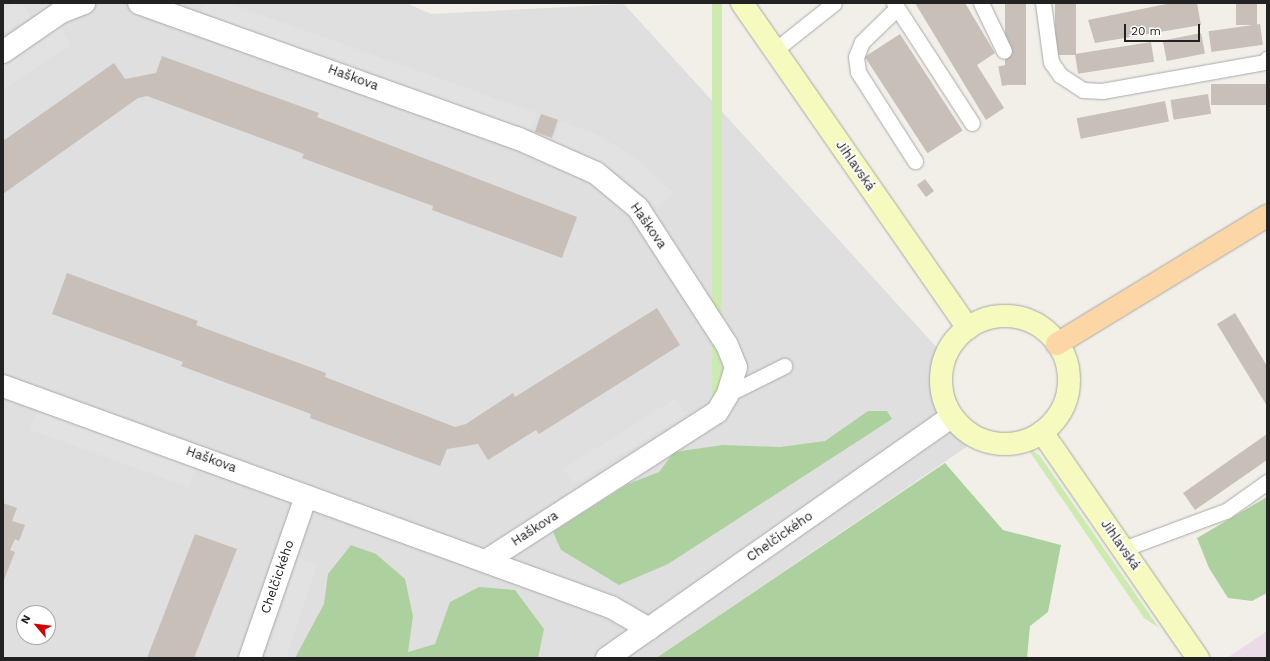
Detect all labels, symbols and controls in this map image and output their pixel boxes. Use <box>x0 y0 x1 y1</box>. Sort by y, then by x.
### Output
scale bar <box>1126 16 1202 42</box>
text: 20 m <box>1131 24 1161 38</box>
street label: Haškova <box>326 62 380 94</box>
street label: Jihlavská <box>832 138 878 194</box>
street label: Haškova <box>627 200 669 252</box>
street label: Haškova <box>184 444 238 476</box>
street label: Haškova <box>509 508 561 550</box>
street label: Chelčického <box>744 509 816 565</box>
street label: Jihlavská <box>1097 517 1143 573</box>
street label: Chelčického <box>258 538 298 616</box>
north arrow <box>16 605 56 645</box>
text: N <box>18 613 33 626</box>

